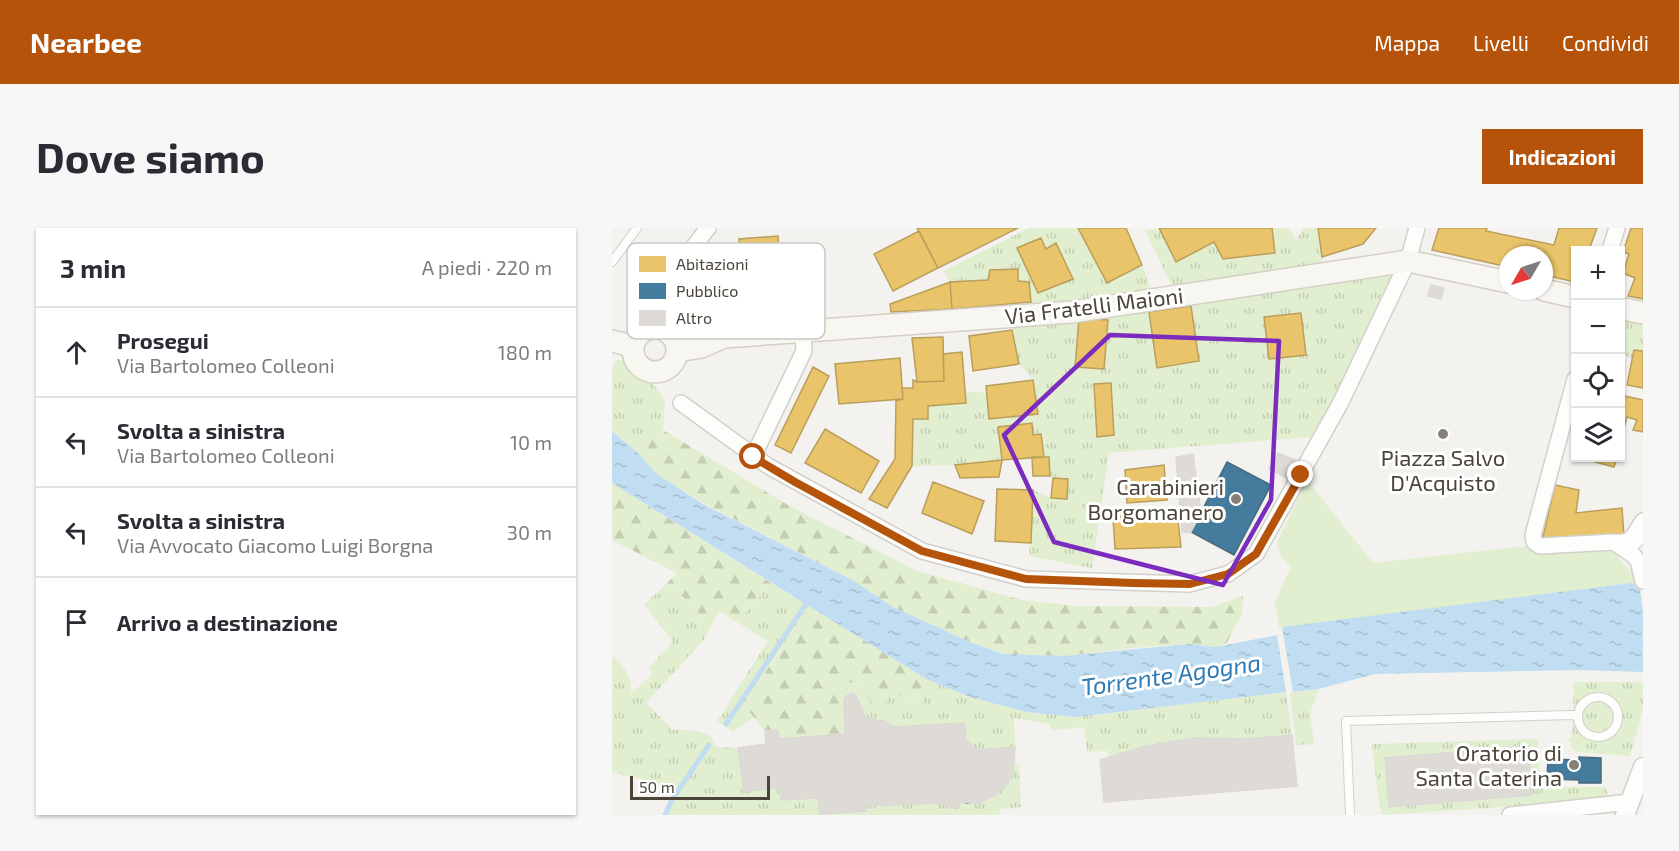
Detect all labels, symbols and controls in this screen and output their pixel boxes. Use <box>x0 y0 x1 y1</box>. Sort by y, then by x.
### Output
text: Nearbee <box>30 25 142 59</box>
text: Mappa <box>1374 30 1440 55</box>
text: Livelli <box>1473 30 1529 55</box>
text: Condividi <box>1562 30 1649 55</box>
button: Indicazioni <box>1482 129 1643 184</box>
text: Dove siamo <box>36 131 265 181</box>
legend <box>627 243 825 339</box>
north arrow <box>1499 246 1553 300</box>
map controls <box>1571 246 1625 462</box>
button: + <box>1571 246 1625 300</box>
text: 3 min <box>60 252 126 283</box>
text: Abitazioni <box>676 254 748 273</box>
text: A piedi · 220 m <box>422 255 552 279</box>
text: Pubblico <box>676 281 738 300</box>
street label: Via Fratelli Maioni <box>1003 281 1185 329</box>
button: − <box>1571 300 1625 354</box>
text: Altro <box>676 308 712 327</box>
text: Prosegui <box>117 327 209 353</box>
icon: ahead <box>60 336 93 369</box>
text: 180 m <box>498 340 552 364</box>
text: Via Bartolomeo Colleoni <box>117 353 335 377</box>
button: locate <box>1571 354 1625 408</box>
button: layers <box>1571 408 1625 462</box>
text: Svolta a sinistra <box>117 417 285 443</box>
icon: left <box>60 426 93 459</box>
marker: Piazza Salvo D'Acquisto <box>1436 427 1450 441</box>
text: 10 m <box>510 430 552 454</box>
text: Via Bartolomeo Colleoni <box>117 443 335 467</box>
route start <box>739 443 765 469</box>
place label: Piazza Salvo D'Acquisto <box>1381 444 1505 495</box>
route end <box>1287 461 1313 487</box>
place label: Carabinieri Borgomanero <box>1087 473 1224 524</box>
marker: Carabinieri Borgomanero <box>1229 492 1243 506</box>
text: Svolta a sinistra <box>117 507 285 533</box>
icon: left <box>60 516 93 549</box>
text: 30 m <box>507 520 552 544</box>
text: Via Avvocato Giacomo Luigi Borgna <box>117 533 433 557</box>
icon: arrive <box>60 606 93 639</box>
text: Arrivo a destinazione <box>117 609 338 635</box>
water label: Torrente Agogna <box>1079 647 1263 701</box>
place label: Oratorio di Santa Caterina <box>1415 739 1562 790</box>
marker: Oratorio di Santa Caterina <box>1567 758 1581 772</box>
scale bar <box>630 773 770 800</box>
text: 50 m <box>639 777 675 796</box>

